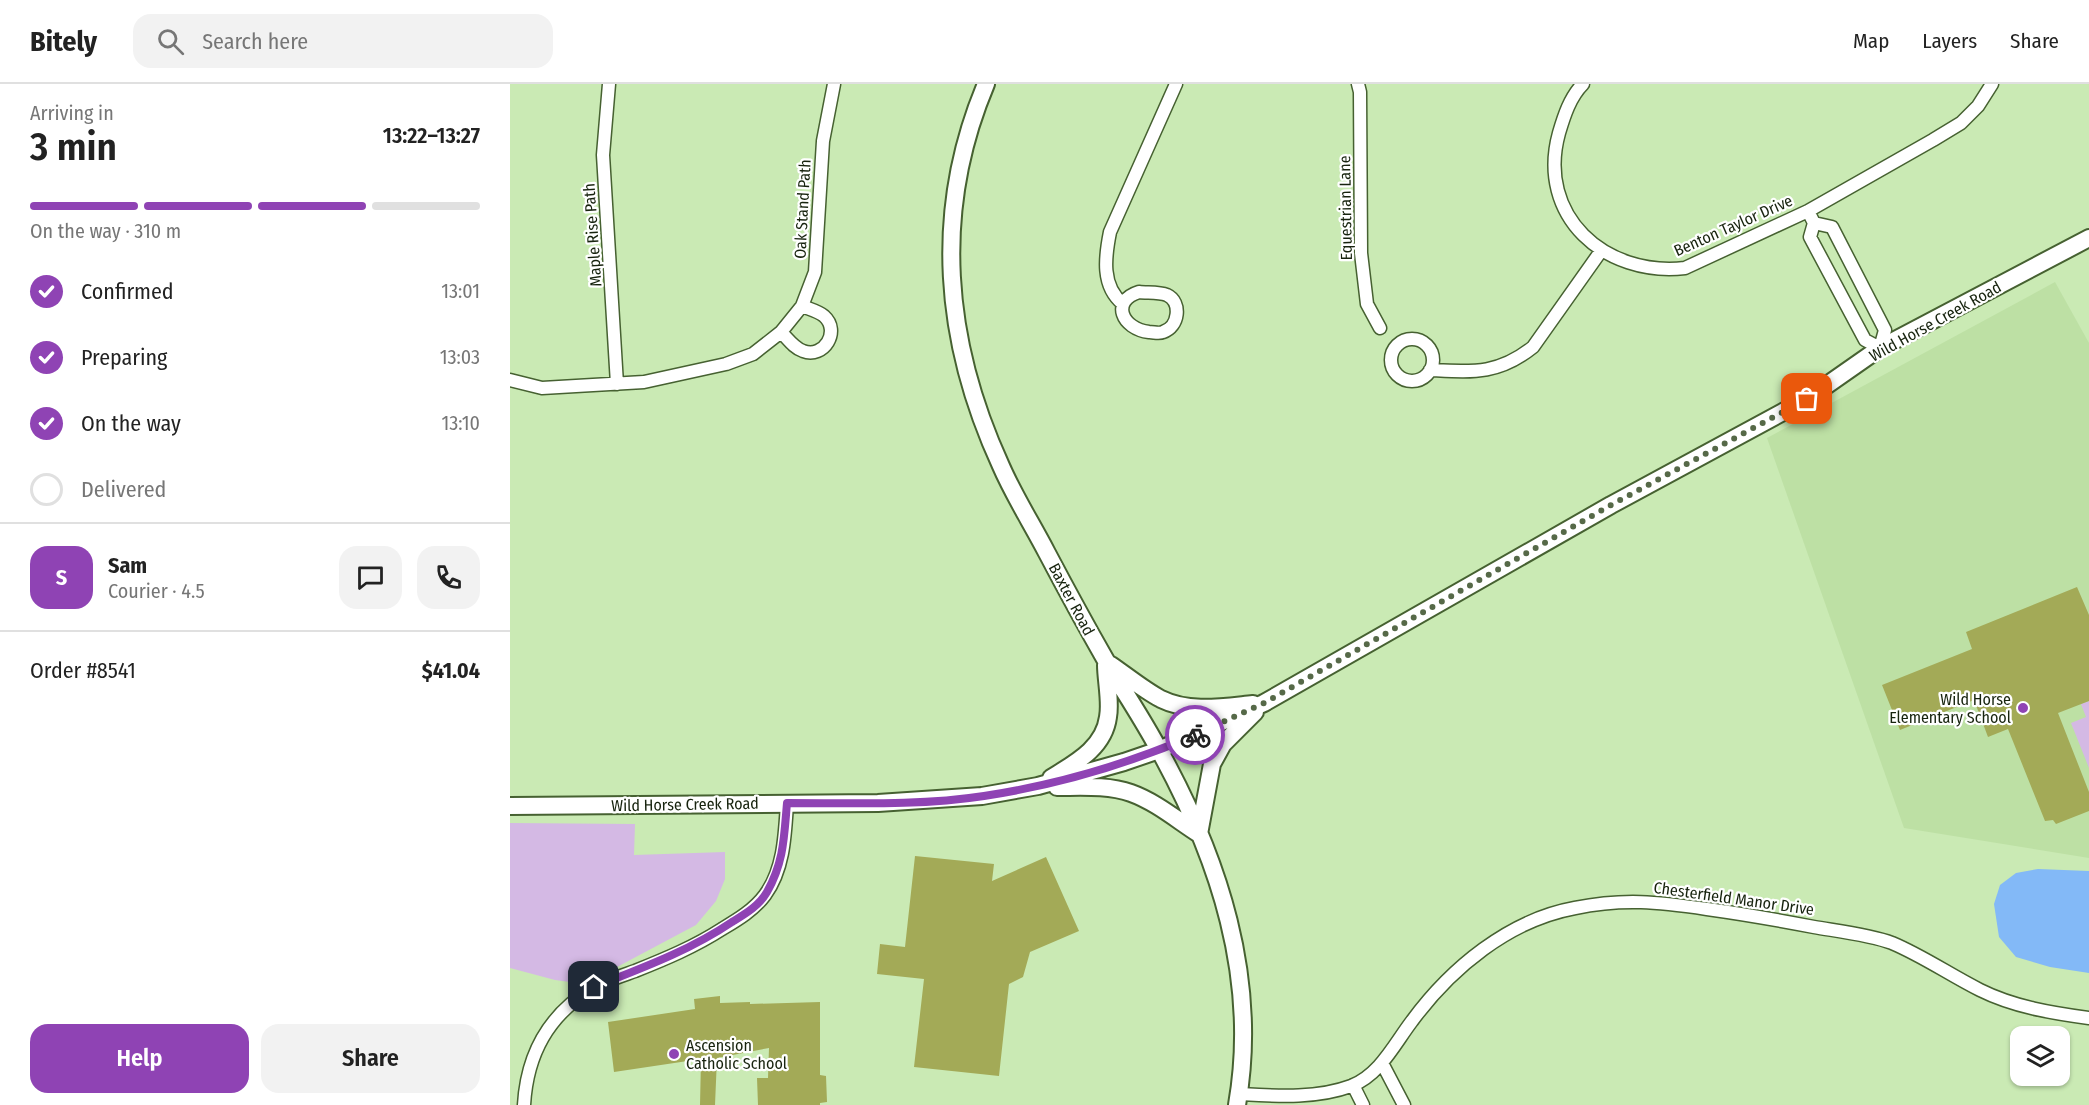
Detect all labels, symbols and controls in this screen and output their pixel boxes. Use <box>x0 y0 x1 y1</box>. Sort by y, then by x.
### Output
search box <box>133 14 553 68</box>
text: Bitely <box>30 25 97 58</box>
icon: search <box>154 25 187 58</box>
text: Search here <box>202 28 308 55</box>
text: Map <box>1853 28 1889 54</box>
text: Layers <box>1922 28 1977 54</box>
text: Share <box>2010 28 2059 54</box>
text: Arriving in <box>30 101 114 125</box>
text: 13:22–13:27 <box>383 122 480 149</box>
text: 3 min <box>30 124 117 170</box>
street label: Equestrian Lane <box>1335 155 1356 261</box>
street label: Oak Stand Path <box>790 159 815 259</box>
street label: Maple Rise Path <box>579 183 606 287</box>
street label: Benton Taylor Drive <box>1671 191 1796 260</box>
text: On the way · 310 m <box>30 219 181 243</box>
icon: check <box>30 275 63 308</box>
street label: Wild Horse Creek Road <box>1866 277 2004 366</box>
text: Confirmed <box>81 278 174 305</box>
text: 13:01 <box>441 279 480 303</box>
icon: check <box>30 341 63 374</box>
text: Preparing <box>81 344 167 371</box>
text: 13:03 <box>440 345 480 369</box>
pin <box>1781 373 1832 424</box>
icon: bag <box>1790 382 1823 415</box>
icon: check <box>30 407 63 440</box>
text: On the way <box>81 410 181 437</box>
text: 13:10 <box>442 411 480 435</box>
text: Delivered <box>81 476 166 503</box>
button: chat <box>339 546 402 609</box>
button: phone <box>417 546 480 609</box>
text: Sam <box>108 552 147 579</box>
street label: Baxter Road <box>1045 560 1098 639</box>
text: S <box>56 564 67 591</box>
text: Courier · 4.5 <box>108 579 205 603</box>
text: Order #8541 <box>30 657 136 684</box>
text: $41.04 <box>422 657 480 684</box>
place label: Wild Horse Elementary School <box>1889 690 2011 727</box>
marker: Wild Horse Elementary School <box>2016 701 2030 715</box>
courier <box>1165 705 1225 765</box>
icon: bike <box>1179 719 1212 752</box>
street label: Wild Horse Creek Road <box>611 794 759 815</box>
street label: Chesterfield Manor Drive <box>1653 878 1815 919</box>
pin <box>568 961 619 1012</box>
icon: home <box>577 970 610 1003</box>
button: Help <box>30 1024 249 1093</box>
button: Share <box>261 1024 480 1093</box>
map controls <box>2010 1026 2070 1086</box>
button: layers <box>2010 1026 2070 1086</box>
place label: Ascension Catholic School <box>686 1036 787 1073</box>
marker: Ascension Catholic School <box>667 1047 681 1061</box>

